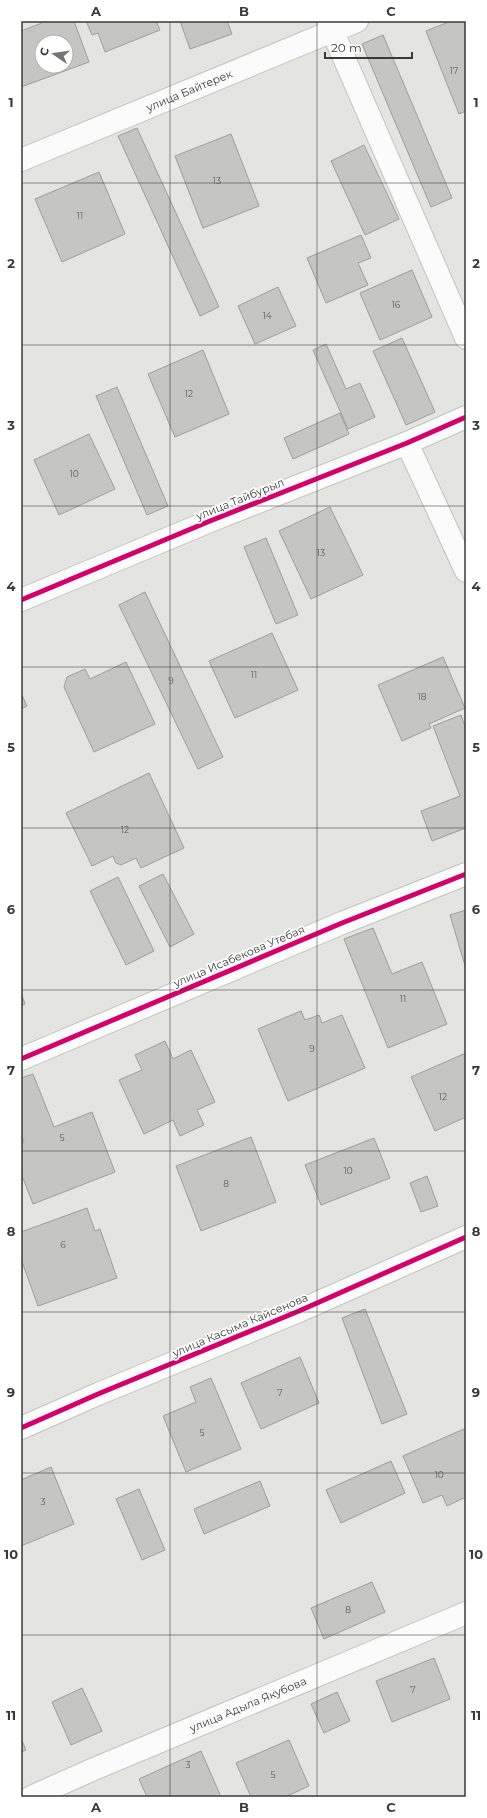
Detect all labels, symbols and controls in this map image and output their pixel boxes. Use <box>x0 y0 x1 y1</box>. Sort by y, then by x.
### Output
text: A <box>90 3 102 19</box>
text: B <box>239 3 249 19</box>
text: C <box>386 3 396 19</box>
north arrow <box>34 34 74 74</box>
scale bar <box>325 34 412 60</box>
text: 20 m <box>331 40 362 55</box>
text: С <box>37 46 52 57</box>
house number: 17 <box>450 65 458 76</box>
street label: улица Байтерек <box>143 66 235 115</box>
text: 1 <box>8 94 14 110</box>
text: 1 <box>473 94 479 110</box>
house number: 13 <box>213 175 221 186</box>
house number: 11 <box>77 210 83 221</box>
text: 2 <box>7 255 15 271</box>
text: 2 <box>472 255 480 271</box>
house number: 16 <box>392 299 401 310</box>
house number: 14 <box>262 310 272 321</box>
house number: 12 <box>185 388 193 399</box>
text: 3 <box>6 417 15 433</box>
text: 3 <box>471 417 480 433</box>
house number: 10 <box>69 468 79 479</box>
street label: улица Тайбурыл <box>193 475 286 523</box>
house number: 13 <box>317 547 325 558</box>
text: 4 <box>7 578 16 594</box>
text: 4 <box>472 578 481 594</box>
house number: 11 <box>251 669 257 680</box>
house number: 9 <box>168 675 174 686</box>
house number: 18 <box>418 691 427 702</box>
text: 5 <box>7 739 15 755</box>
text: 5 <box>472 739 480 755</box>
house number: 12 <box>121 824 129 835</box>
text: 6 <box>7 901 16 917</box>
text: 6 <box>472 901 481 917</box>
street label: улица Исабекова Утебая <box>170 922 307 990</box>
house number: 11 <box>400 993 406 1004</box>
house number: 9 <box>309 1043 315 1054</box>
text: 7 <box>7 1062 15 1078</box>
text: 7 <box>472 1062 480 1078</box>
house number: 12 <box>439 1091 447 1102</box>
house number: 5 <box>59 1132 65 1143</box>
house number: 10 <box>343 1165 353 1176</box>
house number: 8 <box>223 1178 229 1189</box>
text: 8 <box>7 1223 16 1239</box>
text: 8 <box>472 1223 481 1239</box>
house number: 6 <box>60 1239 66 1250</box>
street label: улица Касыма Кайсенова <box>169 1290 310 1360</box>
text: 9 <box>7 1384 15 1400</box>
text: 9 <box>472 1384 480 1400</box>
house number: 7 <box>277 1387 283 1398</box>
house number: 5 <box>199 1427 205 1438</box>
house number: 10 <box>434 1469 444 1480</box>
house number: 3 <box>40 1496 46 1507</box>
text: 10 <box>4 1546 18 1562</box>
text: 10 <box>469 1546 483 1562</box>
house number: 8 <box>345 1604 351 1615</box>
street label: улица Адыла Якубова <box>187 1674 308 1735</box>
house number: 7 <box>410 1684 416 1695</box>
text: 11 <box>6 1707 16 1723</box>
text: 11 <box>471 1707 481 1723</box>
house number: 3 <box>185 1759 191 1770</box>
house number: 5 <box>270 1769 276 1780</box>
text: A <box>90 1799 102 1815</box>
text: B <box>239 1799 249 1815</box>
text: C <box>386 1799 396 1815</box>

